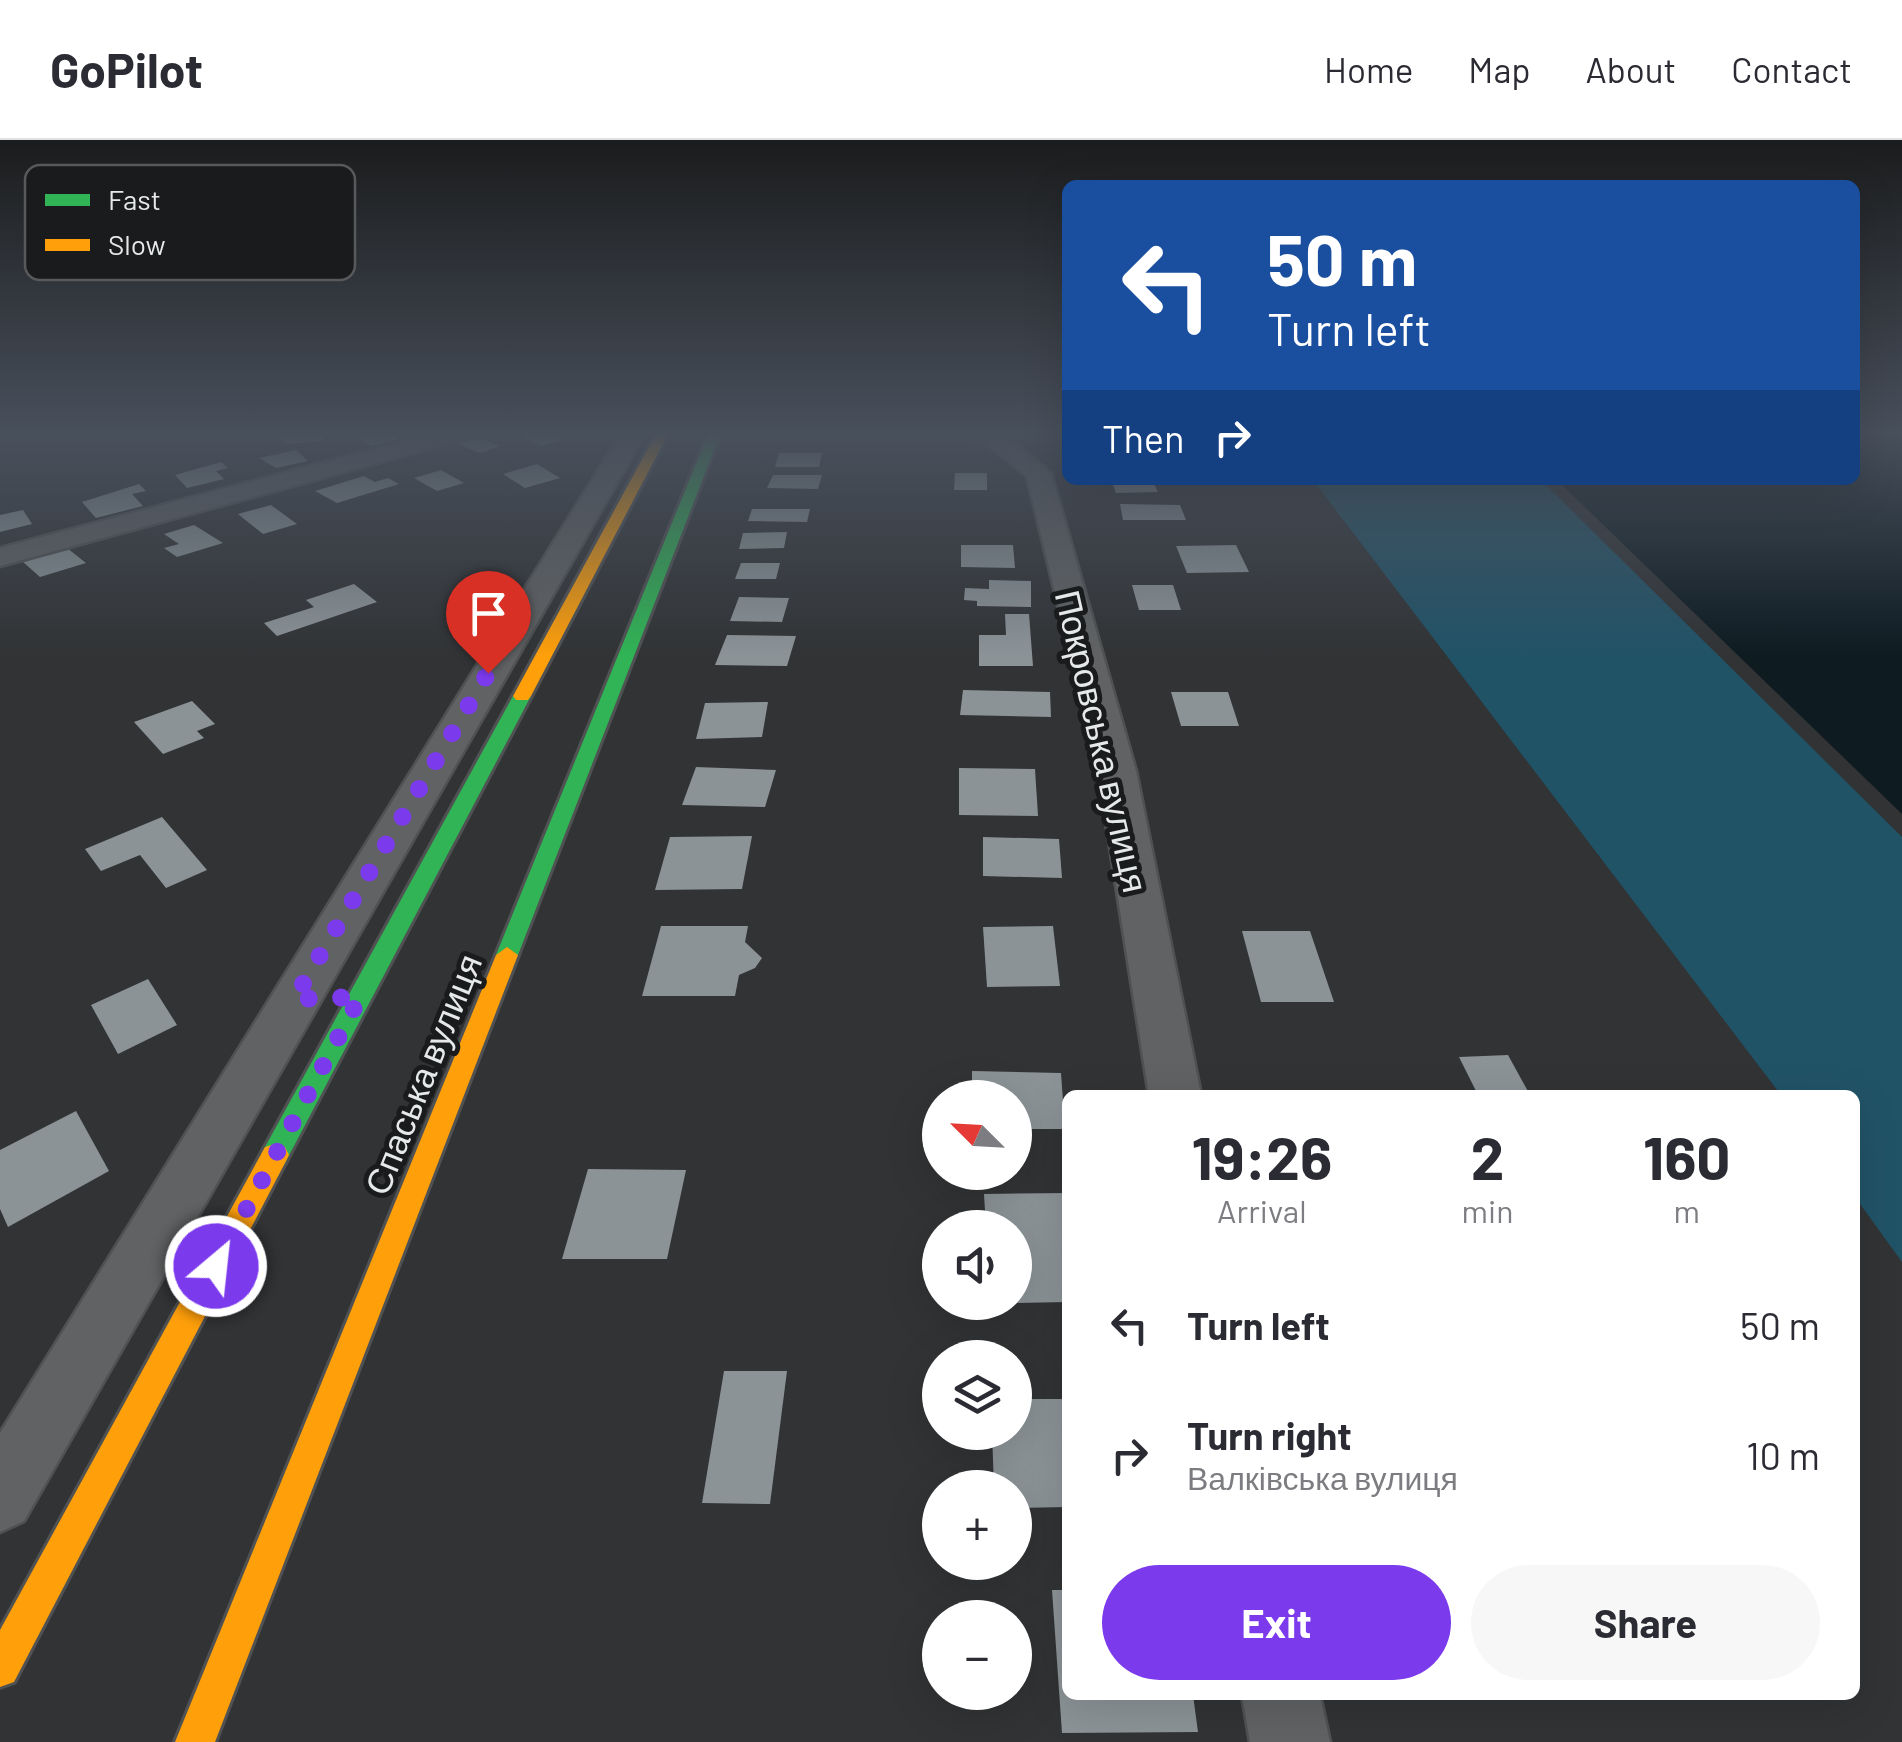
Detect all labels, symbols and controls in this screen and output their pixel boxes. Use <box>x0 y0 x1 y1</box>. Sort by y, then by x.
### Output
text: GoPilot <box>50 40 203 98</box>
text: Home <box>1324 48 1413 90</box>
text: Map <box>1468 48 1531 90</box>
text: About <box>1586 48 1676 90</box>
text: Contact <box>1731 48 1852 90</box>
legend <box>25 165 355 280</box>
text: Fast <box>108 182 161 216</box>
text: 50 m <box>1267 216 1417 300</box>
icon: left <box>1102 220 1232 350</box>
text: Slow <box>108 227 166 261</box>
text: Turn left <box>1267 301 1431 355</box>
icon: right <box>1205 410 1260 465</box>
text: Then <box>1102 415 1185 461</box>
pin <box>446 571 531 674</box>
icon: arrive <box>461 586 516 641</box>
street label: Покровська вулиця <box>1048 586 1158 896</box>
street label: Спаська вулиця <box>355 948 489 1200</box>
north arrow <box>922 1080 1032 1190</box>
map controls <box>922 1080 1032 1710</box>
text: 19:26 <box>1191 1120 1332 1192</box>
text: 2 <box>1471 1120 1504 1192</box>
text: 160 <box>1643 1120 1731 1192</box>
text: Arrival <box>1217 1191 1307 1229</box>
text: min <box>1462 1191 1513 1229</box>
text: m <box>1674 1191 1700 1229</box>
button: sound <box>922 1210 1032 1320</box>
position arrow <box>164 1214 268 1318</box>
icon: left <box>1102 1298 1157 1353</box>
text: Turn left <box>1187 1302 1330 1348</box>
text: 50 m <box>1740 1302 1820 1348</box>
button: layers <box>922 1340 1032 1450</box>
text: Turn right <box>1187 1412 1352 1458</box>
icon: right <box>1102 1428 1157 1483</box>
text: 10 m <box>1746 1432 1820 1478</box>
text: Валківська вулиця <box>1187 1458 1458 1496</box>
button: + <box>922 1470 1032 1580</box>
button: Exit <box>1102 1565 1451 1680</box>
button: Share <box>1471 1565 1820 1680</box>
button: − <box>922 1600 1032 1710</box>

